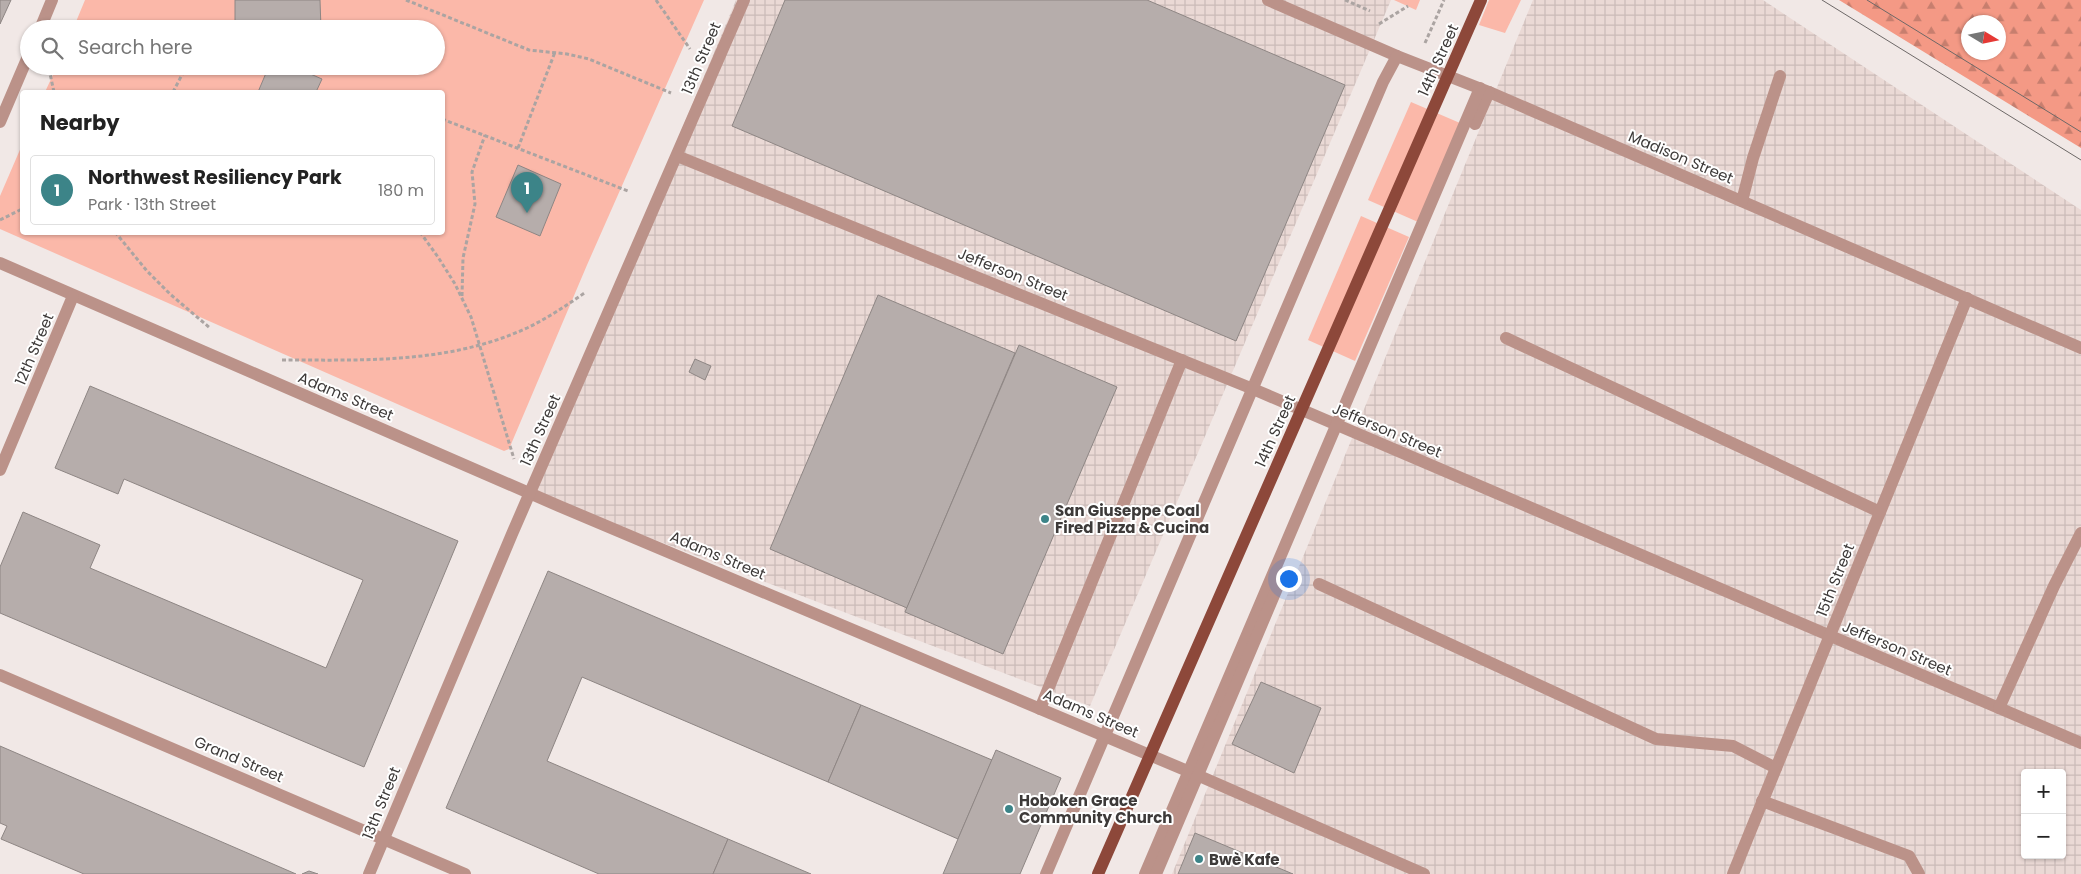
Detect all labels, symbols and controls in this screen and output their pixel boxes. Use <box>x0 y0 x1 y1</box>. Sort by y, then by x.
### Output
north arrow <box>1961 15 2006 60</box>
street label: 13th Street <box>676 19 726 97</box>
search box <box>20 20 445 75</box>
street label: 14th Street <box>1413 20 1463 100</box>
icon: search <box>38 34 66 62</box>
text: Search here <box>78 34 192 61</box>
text: Nearby <box>40 108 120 137</box>
street label: Madison Street <box>1625 125 1737 189</box>
text: Northwest Resiliency Park <box>88 164 342 191</box>
pin: 1 <box>511 172 543 213</box>
text: 1 <box>54 179 60 202</box>
text: 180 m <box>378 179 424 202</box>
text: Park · 13th Street <box>88 193 216 216</box>
street label: Jefferson Street <box>955 242 1071 306</box>
street label: 12th Street <box>9 310 59 388</box>
street label: Adams Street <box>295 366 397 426</box>
street label: 13th Street <box>515 391 565 469</box>
street label: 14th Street <box>1250 391 1300 471</box>
street label: Jefferson Street <box>1329 397 1445 463</box>
place label: San Giuseppe Coal Fired Pizza & Cucina <box>1055 500 1209 538</box>
marker: San Giuseppe Coal Fired Pizza & Cucina <box>1039 513 1051 525</box>
street label: Adams Street <box>667 525 769 585</box>
street label: 15th Street <box>1811 540 1859 620</box>
your location <box>1276 566 1302 592</box>
street label: Jefferson Street <box>1839 615 1955 681</box>
street label: Adams Street <box>1040 683 1142 743</box>
street label: Grand Street <box>191 731 287 787</box>
street label: 13th Street <box>357 764 405 842</box>
map controls <box>2021 769 2066 859</box>
button: + <box>2021 769 2066 814</box>
place label: Hoboken Grace Community Church <box>1019 790 1172 828</box>
marker: Hoboken Grace Community Church <box>1003 803 1015 815</box>
button: − <box>2021 814 2066 859</box>
place label: Bwè Kafe <box>1209 849 1280 870</box>
marker: Bwè Kafe <box>1193 853 1205 865</box>

